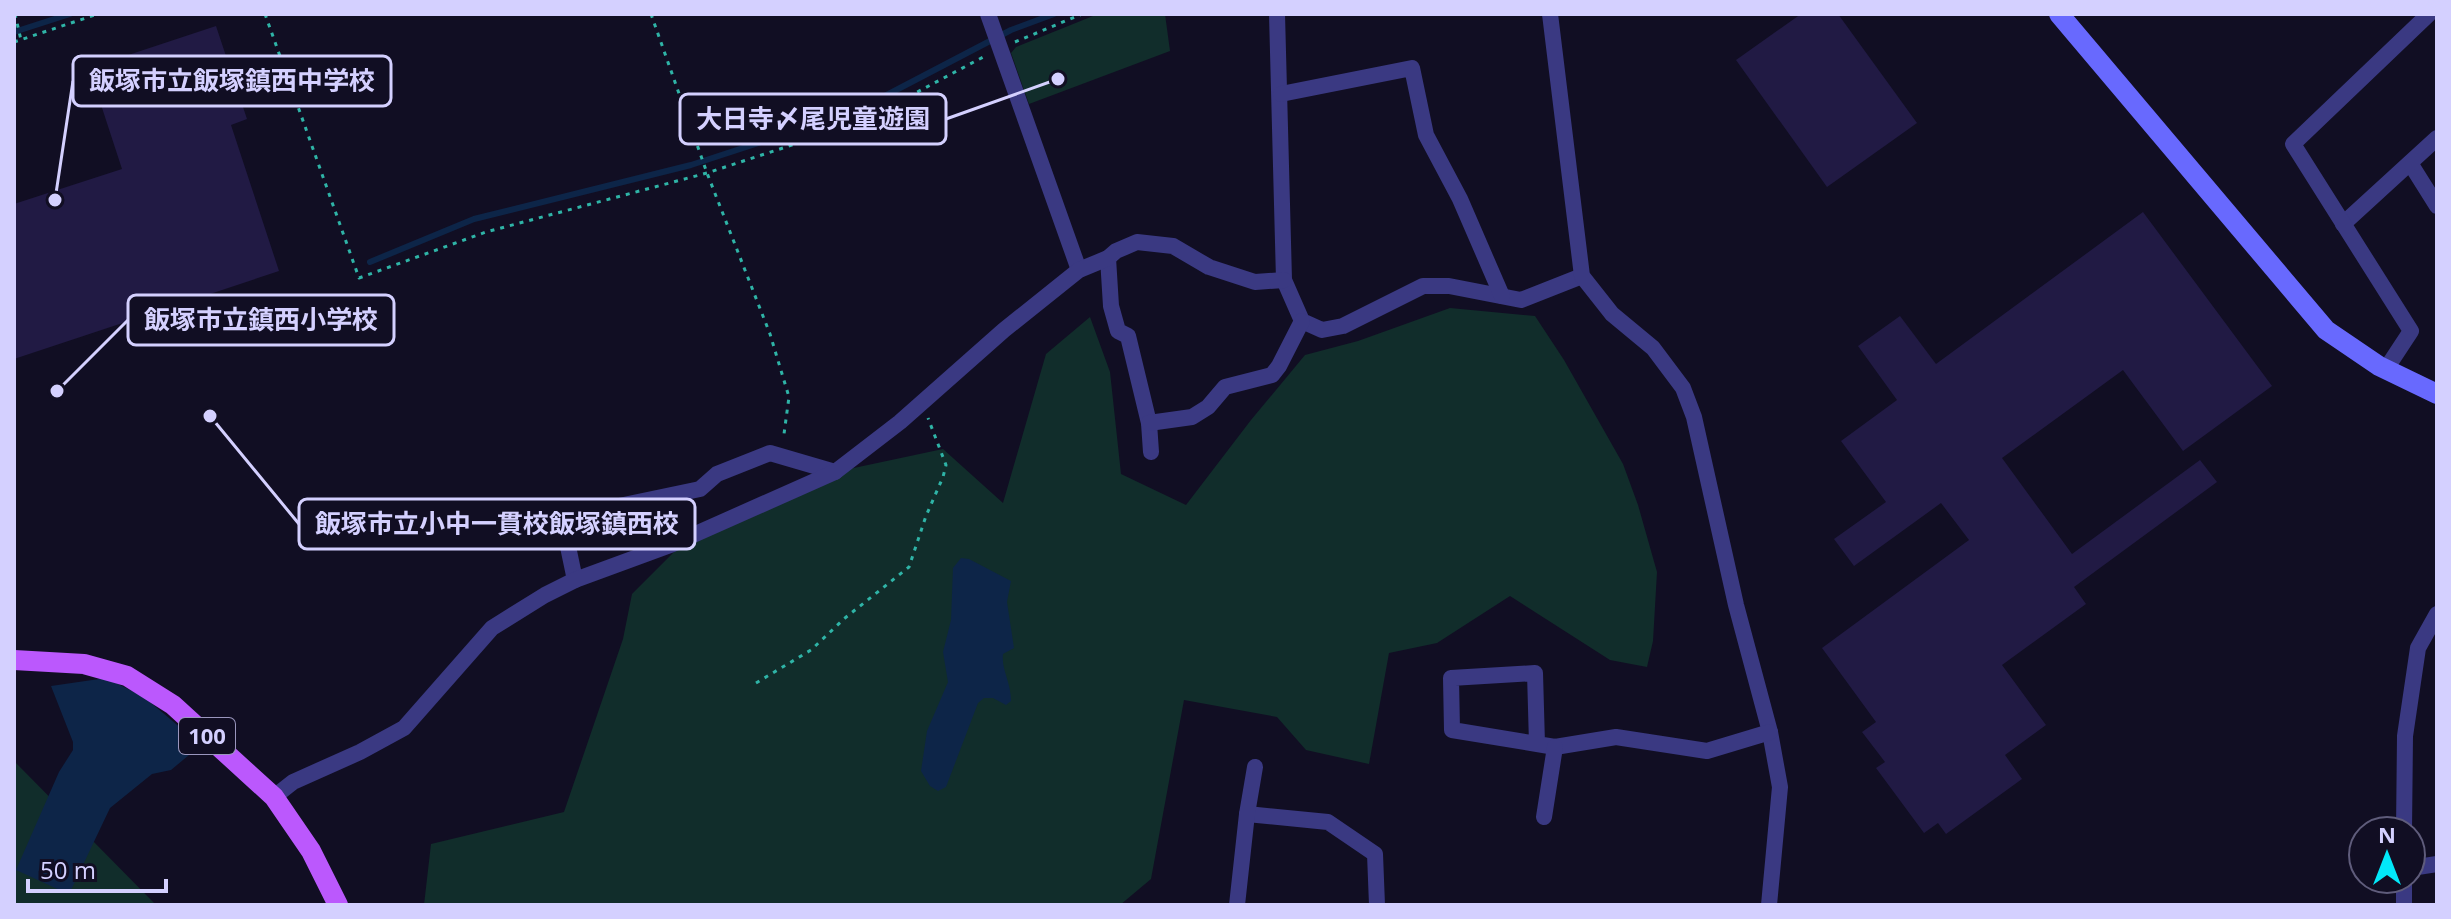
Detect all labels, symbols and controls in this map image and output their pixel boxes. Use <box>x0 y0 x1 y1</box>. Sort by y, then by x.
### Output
callout: 飯塚市立飯塚鎮西中学校 <box>73 56 391 106</box>
text: 飯塚市立飯塚鎮西中学校 <box>89 62 375 98</box>
callout: 大日寺〆尾児童遊園 <box>680 94 946 144</box>
text: 大日寺〆尾児童遊園 <box>696 100 930 136</box>
callout: 飯塚市立鎮西小学校 <box>128 295 394 345</box>
text: 飯塚市立鎮西小学校 <box>144 301 378 337</box>
callout: 飯塚市立小中一貫校飯塚鎮西校 <box>299 499 695 549</box>
text: 飯塚市立小中一貫校飯塚鎮西校 <box>315 505 679 541</box>
road number: 100 <box>179 718 235 754</box>
north arrow <box>2347 815 2427 895</box>
text: N <box>2378 819 2396 849</box>
scale bar <box>28 843 166 893</box>
text: 50 m <box>40 853 96 886</box>

